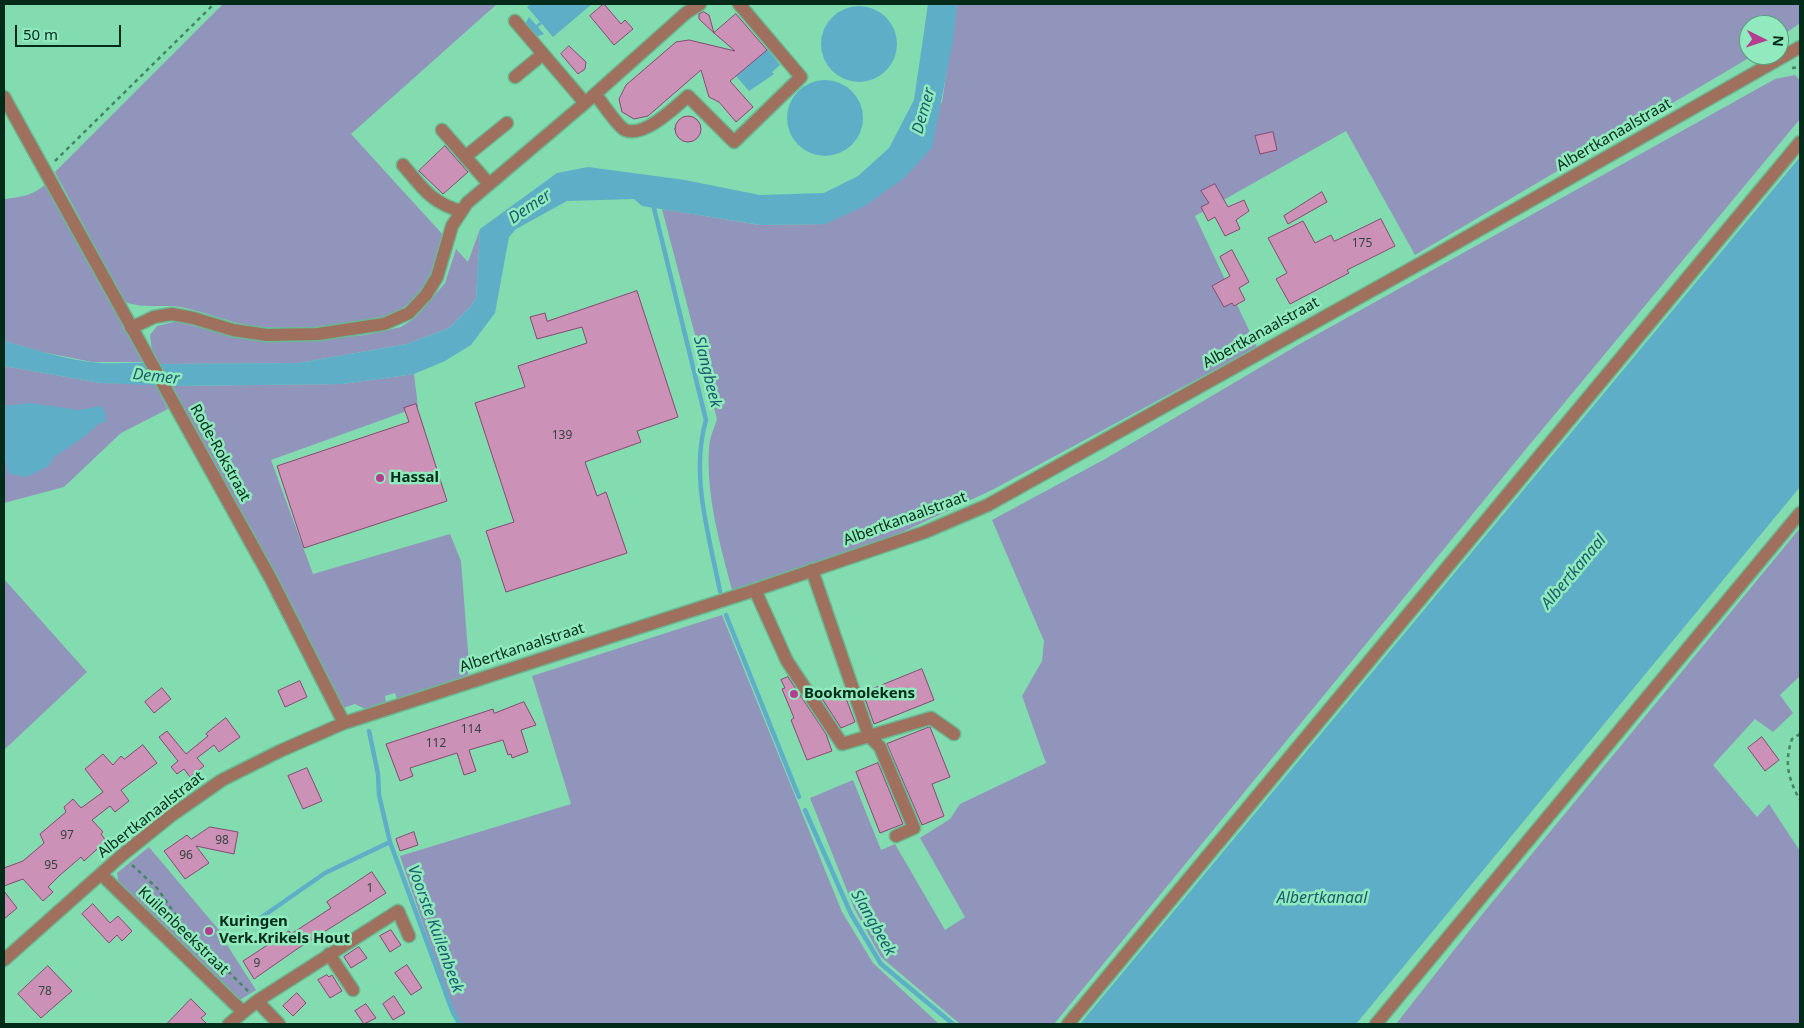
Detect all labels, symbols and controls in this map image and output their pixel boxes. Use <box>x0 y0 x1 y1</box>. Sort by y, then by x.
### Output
scale bar <box>18 15 124 47</box>
north arrow <box>1739 15 1789 65</box>
text: 50 m <box>23 24 58 44</box>
text: N <box>1769 35 1788 47</box>
water label: Demer <box>908 86 940 136</box>
street label: Albertkanaalstraat <box>1553 95 1675 175</box>
water label: Demer <box>505 186 555 228</box>
house number: 175 <box>1352 237 1372 251</box>
street label: Albertkanaalstraat <box>1200 294 1322 372</box>
water label: Slangbeek <box>689 334 725 410</box>
water label: Demer <box>132 365 180 389</box>
street label: Rode-Rokstraat <box>186 401 254 505</box>
house number: 139 <box>552 429 572 443</box>
place label: Hassal <box>390 469 439 487</box>
marker: Hassal <box>374 472 386 484</box>
street label: Albertkanaalstraat <box>841 488 969 550</box>
water label: Albertkanaal <box>1538 531 1610 613</box>
street label: Albertkanaalstraat <box>457 619 587 677</box>
place label: Bookmolekens <box>804 685 915 703</box>
marker: Bookmolekens <box>788 688 800 700</box>
house number: 114 <box>461 723 481 737</box>
house number: 112 <box>426 737 446 751</box>
street label: Albertkanaalstraat <box>94 768 208 862</box>
house number: 97 <box>60 829 74 843</box>
house number: 98 <box>215 834 229 848</box>
house number: 96 <box>179 849 193 863</box>
house number: 95 <box>44 859 58 873</box>
water label: Voorste Kuilenbeek <box>403 863 467 995</box>
house number: 1 <box>367 882 373 896</box>
street label: Kuilenbeekstraat <box>134 883 232 979</box>
water label: Slangbeek <box>846 887 900 959</box>
water label: Albertkanaal <box>1277 888 1367 908</box>
place label: Kuringen Verk.Krikels Hout <box>219 913 350 948</box>
marker: Kuringen Verk.Krikels Hout <box>203 925 215 937</box>
house number: 9 <box>254 957 260 971</box>
house number: 78 <box>38 985 52 999</box>

